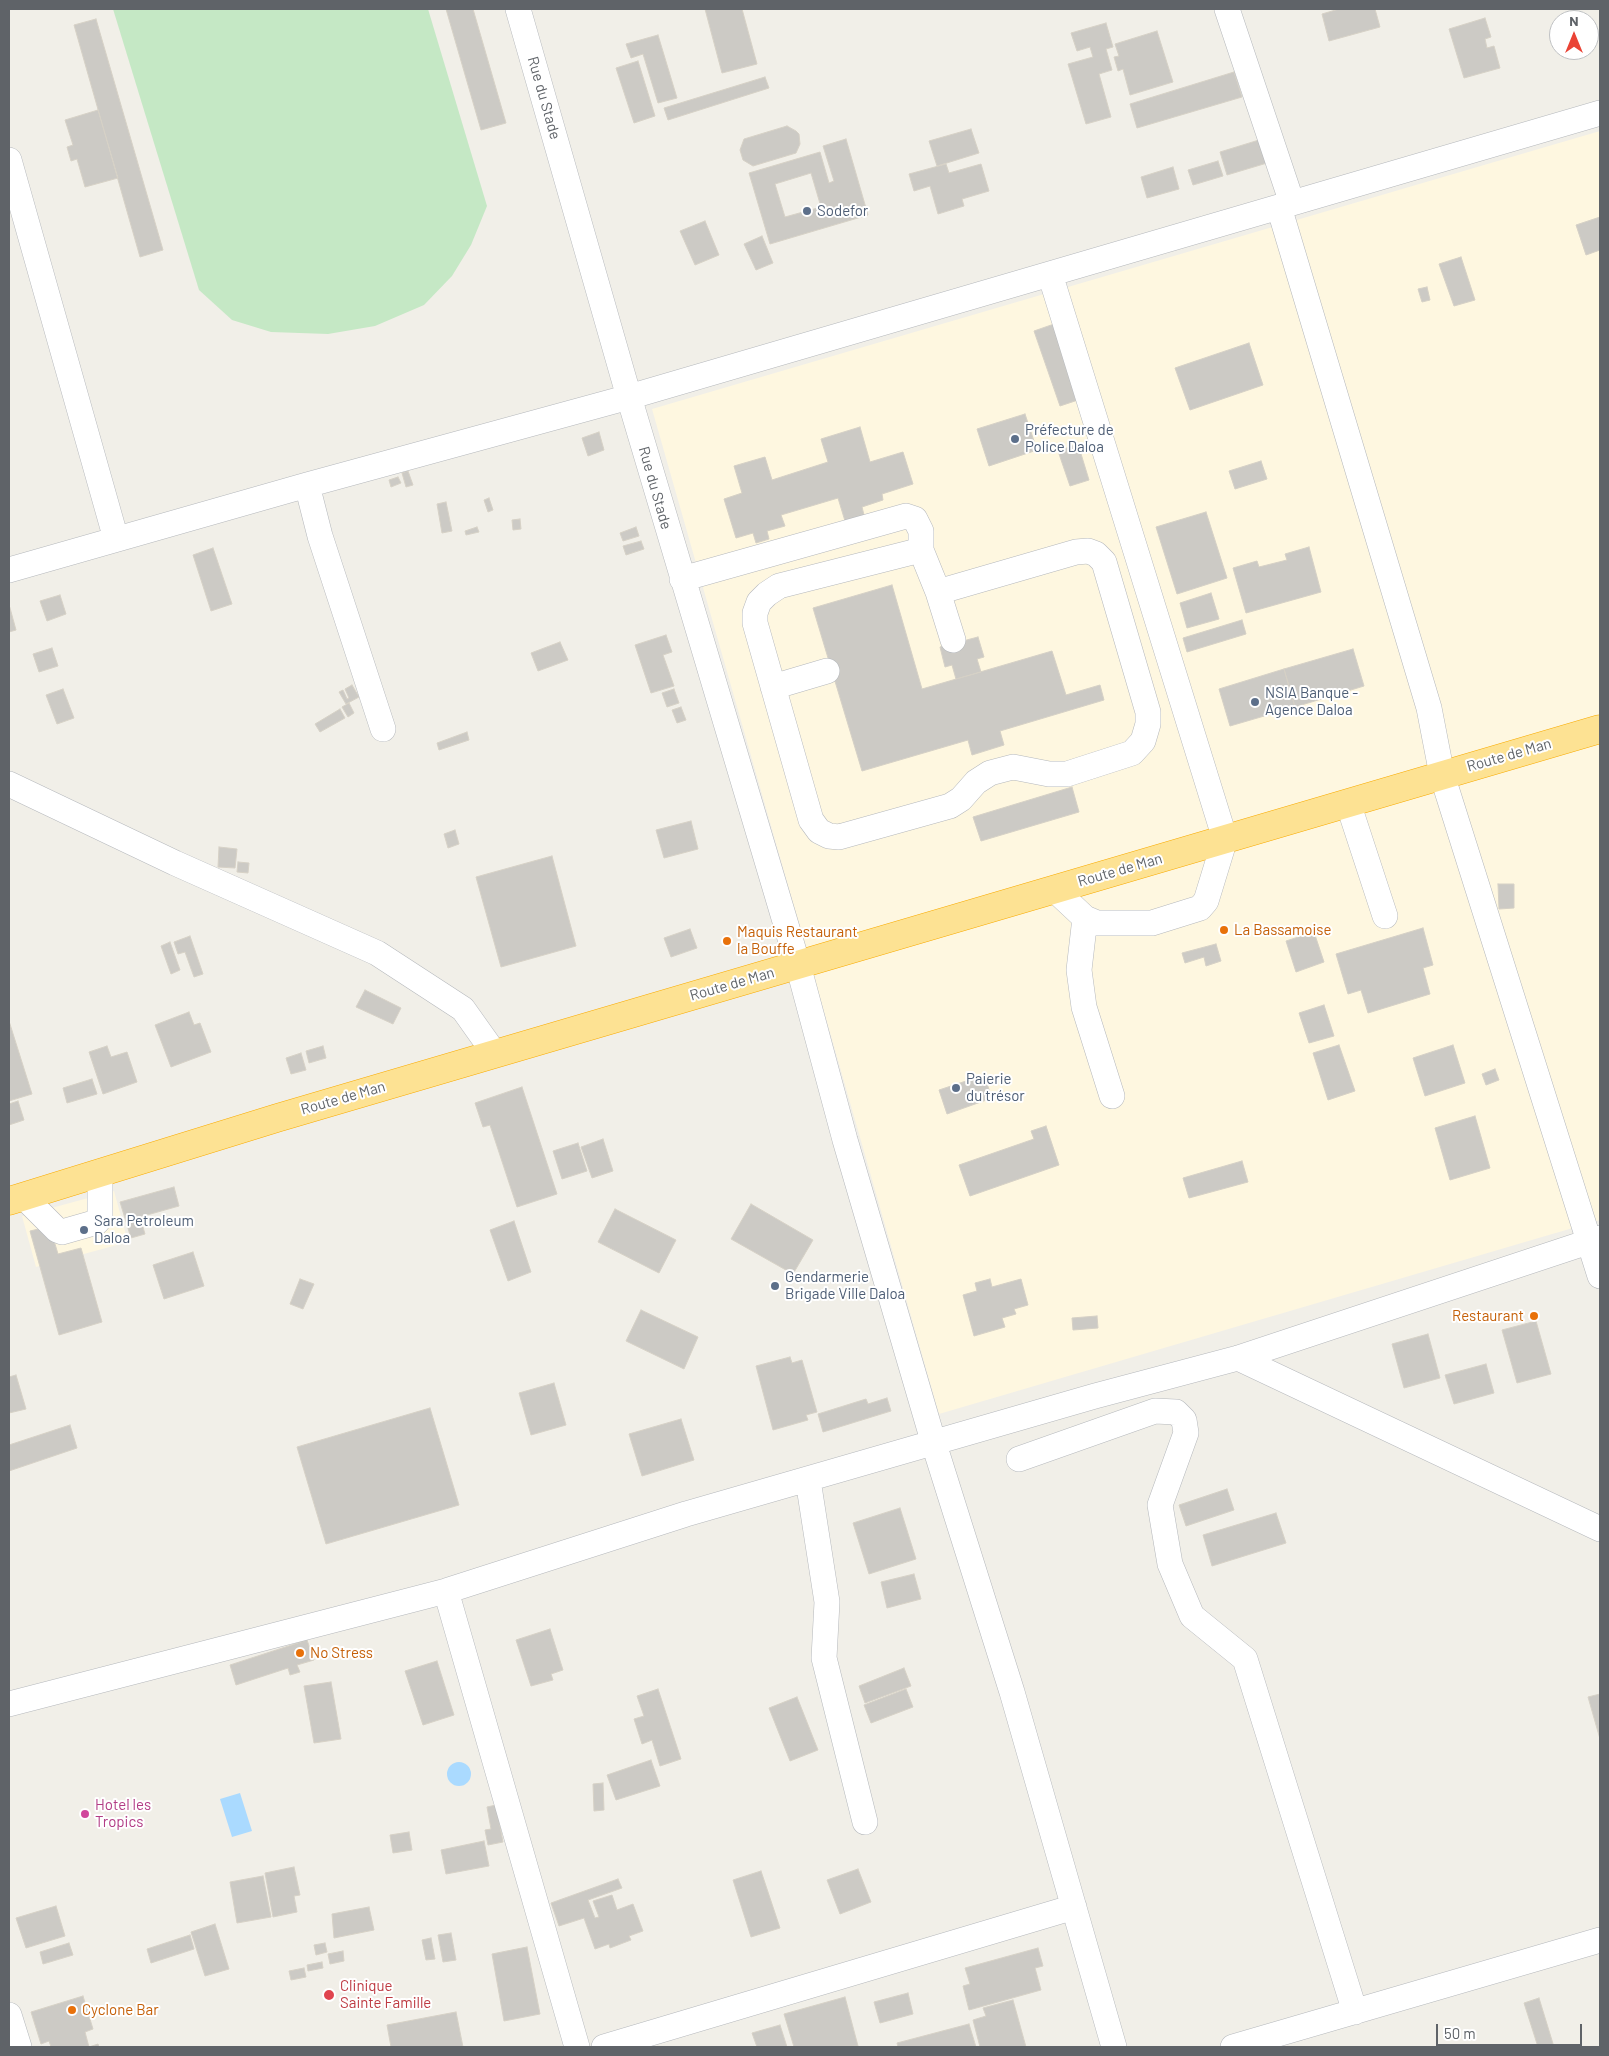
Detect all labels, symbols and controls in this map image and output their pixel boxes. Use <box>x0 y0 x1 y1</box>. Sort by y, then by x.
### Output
north arrow <box>1549 10 1599 60</box>
text: N <box>1569 12 1579 29</box>
street label: Rue du Stade <box>524 54 564 142</box>
place label: Sodefor <box>817 202 868 220</box>
marker: Sodefor <box>801 205 813 217</box>
place label: Préfecture de Police Daloa <box>1025 421 1114 456</box>
marker: Préfecture de Police Daloa <box>1009 433 1021 445</box>
street label: Rue du Stade <box>635 444 675 532</box>
place label: NSIA Banque - Agence Daloa <box>1265 684 1358 719</box>
marker: NSIA Banque - Agence Daloa <box>1249 696 1261 708</box>
street label: Route de Man <box>1465 734 1553 776</box>
street label: Route de Man <box>1076 849 1164 891</box>
place label: La Bassamoise <box>1234 921 1332 939</box>
place label: Maquis Restaurant la Bouffe <box>737 923 858 958</box>
marker: La Bassamoise <box>1218 924 1230 936</box>
marker: Maquis Restaurant la Bouffe <box>721 935 733 947</box>
street label: Route de Man <box>688 963 776 1005</box>
place label: Paierie du trésor <box>966 1070 1025 1105</box>
street label: Route de Man <box>299 1077 387 1119</box>
marker: Paierie du trésor <box>950 1082 962 1094</box>
place label: Sara Petroleum Daloa <box>94 1212 194 1247</box>
marker: Sara Petroleum Daloa <box>78 1224 90 1236</box>
place label: Gendarmerie Brigade Ville Daloa <box>785 1268 905 1303</box>
marker: Gendarmerie Brigade Ville Daloa <box>769 1280 781 1292</box>
place label: Restaurant <box>1452 1307 1524 1325</box>
marker: Restaurant <box>1528 1310 1540 1322</box>
place label: No Stress <box>310 1644 373 1662</box>
marker: No Stress <box>294 1647 306 1659</box>
place label: Hotel les Tropics <box>95 1796 151 1831</box>
marker: Hotel les Tropics <box>79 1808 91 1820</box>
place label: Clinique Sainte Famille <box>340 1977 431 2012</box>
marker: Clinique Sainte Famille <box>322 1988 336 2002</box>
place label: Cyclone Bar <box>82 2001 159 2019</box>
marker: Cyclone Bar <box>66 2004 78 2016</box>
scale bar <box>1439 2014 1585 2046</box>
text: 50 m <box>1444 2024 1476 2042</box>

